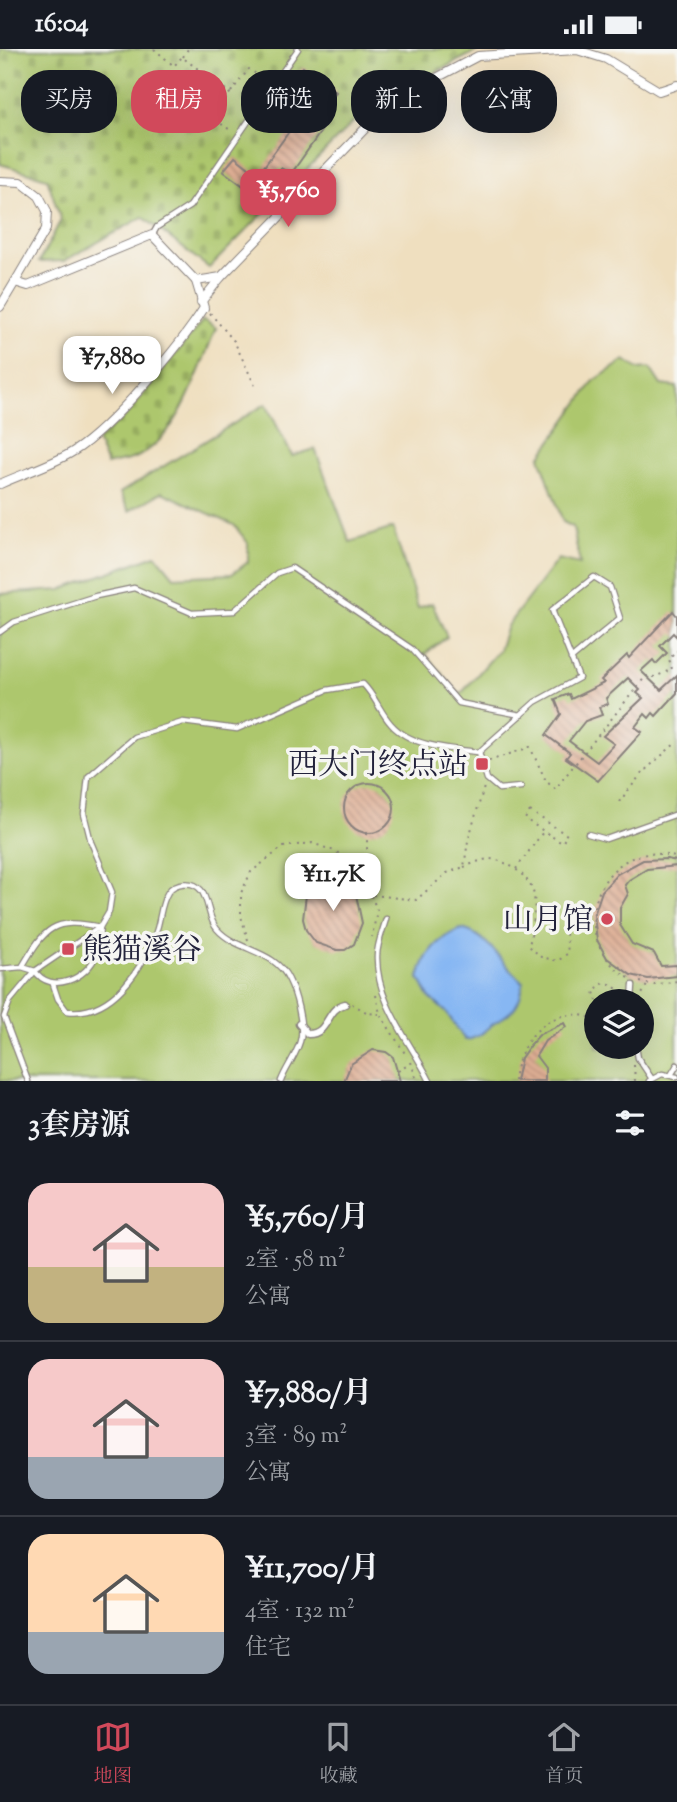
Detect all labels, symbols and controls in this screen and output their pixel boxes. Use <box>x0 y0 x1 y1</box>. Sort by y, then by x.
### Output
text: 16:04 <box>35 6 89 43</box>
chip: 买房 <box>21 70 117 133</box>
chip: 租房 <box>131 70 227 133</box>
chip: 筛选 <box>241 70 337 133</box>
chip: 新上 <box>351 70 447 133</box>
chip: 公寓 <box>461 70 557 133</box>
pin: ¥5,760 <box>231 169 345 229</box>
text: ¥5,760 <box>256 175 320 208</box>
pin: ¥7,880 <box>55 337 169 396</box>
text: ¥7,880 <box>79 342 145 375</box>
place label: 西大门终点站 <box>288 745 468 788</box>
marker: 西大门终点站 <box>474 756 490 772</box>
pin: ¥11.7K <box>276 853 390 913</box>
text: ¥11.7K <box>301 859 365 892</box>
place label: 山月馆 <box>503 900 593 943</box>
marker: 山月馆 <box>599 911 615 927</box>
place label: 熊猫溪谷 <box>82 930 202 973</box>
marker: 熊猫溪谷 <box>60 941 76 957</box>
map controls <box>584 989 654 1059</box>
button: layers <box>584 989 654 1059</box>
icon: filters <box>611 1104 649 1142</box>
text: 3套房源 <box>28 1105 130 1148</box>
text: ¥5,760/月 <box>245 1197 369 1240</box>
icon: home <box>84 1211 168 1295</box>
text: 2室 · 58 m² <box>245 1244 345 1277</box>
text: 公寓 <box>245 1281 291 1314</box>
text: ¥7,880/月 <box>245 1373 372 1416</box>
icon: home <box>84 1387 168 1471</box>
text: 3室 · 89 m² <box>245 1420 347 1453</box>
text: 公寓 <box>245 1457 291 1490</box>
text: ¥11,700/月 <box>245 1548 379 1591</box>
icon: home <box>84 1562 168 1646</box>
text: 4室 · 132 m² <box>245 1595 355 1628</box>
text: 住宅 <box>245 1632 291 1665</box>
tab: 地图 <box>94 1718 132 1791</box>
tab: 收藏 <box>319 1718 357 1791</box>
tab: 首页 <box>545 1718 583 1791</box>

